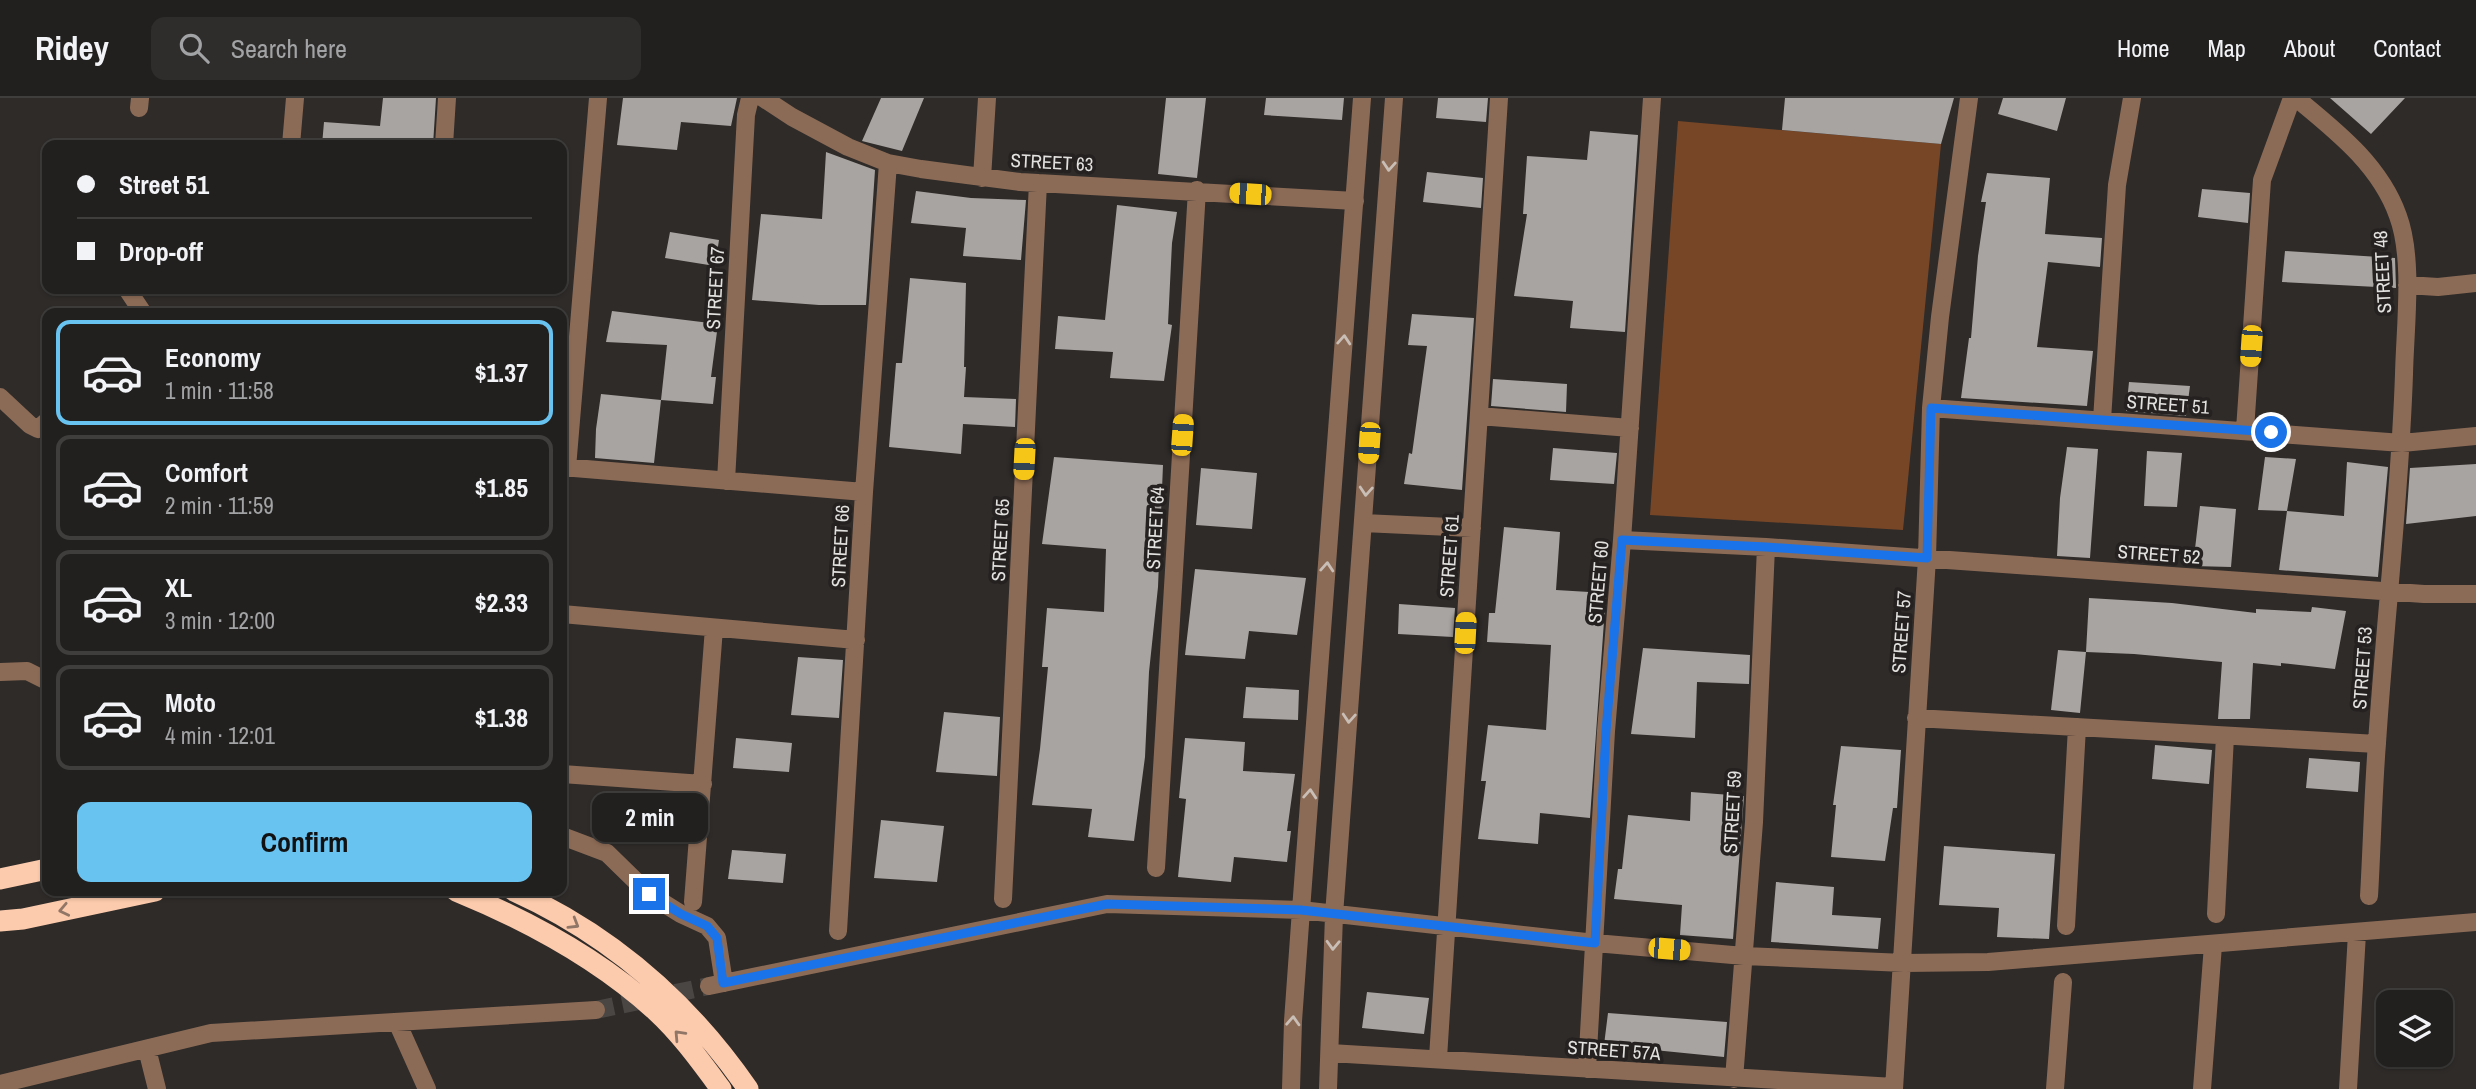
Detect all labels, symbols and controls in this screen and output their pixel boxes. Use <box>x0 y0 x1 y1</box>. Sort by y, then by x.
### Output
search box <box>151 17 641 80</box>
text: Ridey <box>35 26 109 70</box>
icon: search <box>175 29 213 67</box>
text: Search here <box>231 31 347 66</box>
text: Home <box>2117 32 2169 64</box>
text: Map <box>2207 32 2246 64</box>
text: About <box>2284 32 2335 64</box>
text: Contact <box>2373 32 2441 64</box>
street label: STREET 63 <box>1010 147 1094 177</box>
one-way arrow <box>1382 161 1397 172</box>
text: Street 51 <box>119 167 209 202</box>
car <box>1229 182 1272 206</box>
street label: STREET 48 <box>2367 230 2397 314</box>
text: Drop-off <box>119 234 203 269</box>
street label: STREET 67 <box>700 246 730 330</box>
car <box>2240 324 2263 368</box>
one-way arrow <box>1336 334 1351 345</box>
text: Economy <box>165 340 261 375</box>
icon: car <box>81 341 144 404</box>
text: $1.37 <box>475 355 528 390</box>
text: 1 min · 11:58 <box>165 375 274 406</box>
street label: STREET 51 <box>2126 388 2211 420</box>
car <box>1171 413 1194 457</box>
route start <box>2255 416 2287 448</box>
car <box>1358 421 1381 465</box>
car <box>1013 437 1036 481</box>
text: Comfort <box>165 455 248 490</box>
icon: car <box>81 456 144 519</box>
text: $1.85 <box>475 470 528 505</box>
street label: STREET 64 <box>1140 486 1170 570</box>
one-way arrow <box>1359 486 1374 497</box>
text: 2 min · 11:59 <box>165 490 274 521</box>
street label: STREET 65 <box>985 498 1015 582</box>
street label: STREET 66 <box>825 504 855 588</box>
street label: STREET 61 <box>1433 513 1465 598</box>
street label: STREET 52 <box>2117 538 2201 570</box>
street label: STREET 60 <box>1581 540 1615 624</box>
one-way arrow <box>1319 561 1334 572</box>
text: XL <box>165 570 192 605</box>
icon: car <box>81 571 144 634</box>
text: $2.33 <box>475 585 528 620</box>
street label: STREET 57 <box>1885 589 1917 674</box>
text: 3 min · 12:00 <box>165 605 275 636</box>
car <box>1454 611 1477 655</box>
street label: STREET 53 <box>2346 626 2378 710</box>
text: Moto <box>165 685 216 720</box>
icon: car <box>81 686 144 749</box>
text: $1.38 <box>475 700 528 735</box>
one-way arrow <box>1342 712 1357 723</box>
text: 4 min · 12:01 <box>165 720 275 751</box>
street label: STREET 59 <box>1717 770 1747 854</box>
one-way arrow <box>1302 788 1317 799</box>
callout: 2 min <box>591 792 707 842</box>
button: Confirm <box>77 802 532 882</box>
text: 2 min <box>625 802 675 833</box>
route end <box>633 878 665 910</box>
one-way arrow <box>58 901 70 916</box>
one-way arrow <box>566 915 579 928</box>
car <box>1648 937 1691 961</box>
one-way arrow <box>1326 939 1341 950</box>
map controls <box>2376 990 2453 1067</box>
button: layers <box>2376 990 2453 1067</box>
one-way arrow <box>1286 1015 1301 1026</box>
one-way arrow <box>675 1030 688 1043</box>
street label: STREET 57A <box>1567 1034 1662 1066</box>

